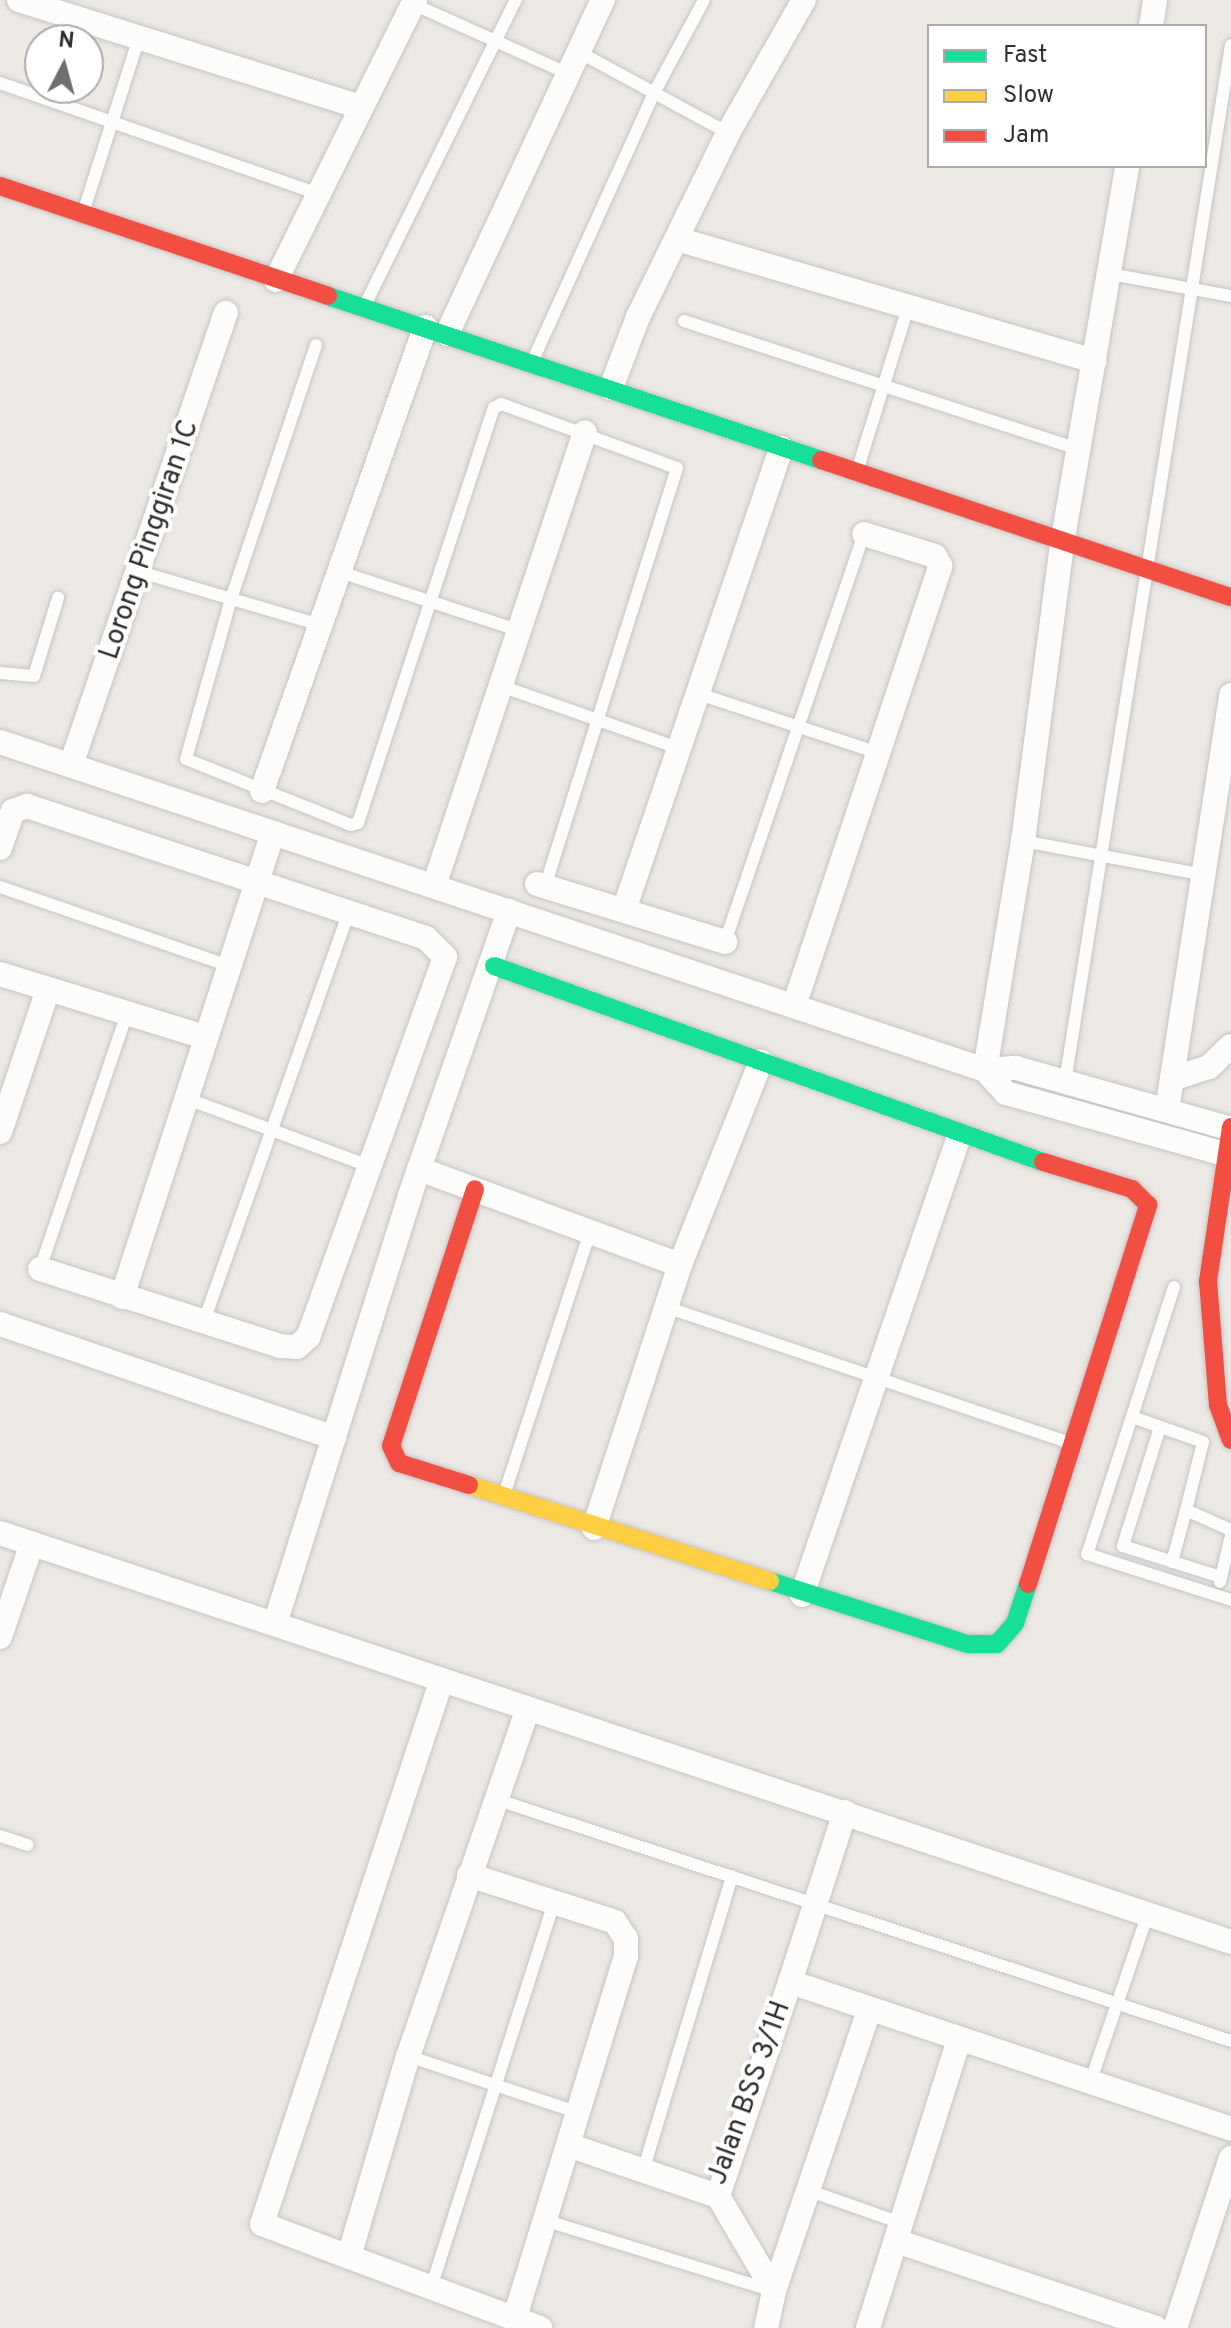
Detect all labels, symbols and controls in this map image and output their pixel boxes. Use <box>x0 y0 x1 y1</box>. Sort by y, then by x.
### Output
north arrow <box>24 24 104 104</box>
legend <box>927 24 1207 168</box>
text: N <box>57 27 76 56</box>
text: Fast <box>1003 41 1047 71</box>
text: Slow <box>1003 81 1054 111</box>
text: Jam <box>1003 121 1049 151</box>
street label: Lorong Pinggiran 1C <box>93 416 207 664</box>
street label: Jalan BSS 3/1H <box>701 1997 799 2189</box>

